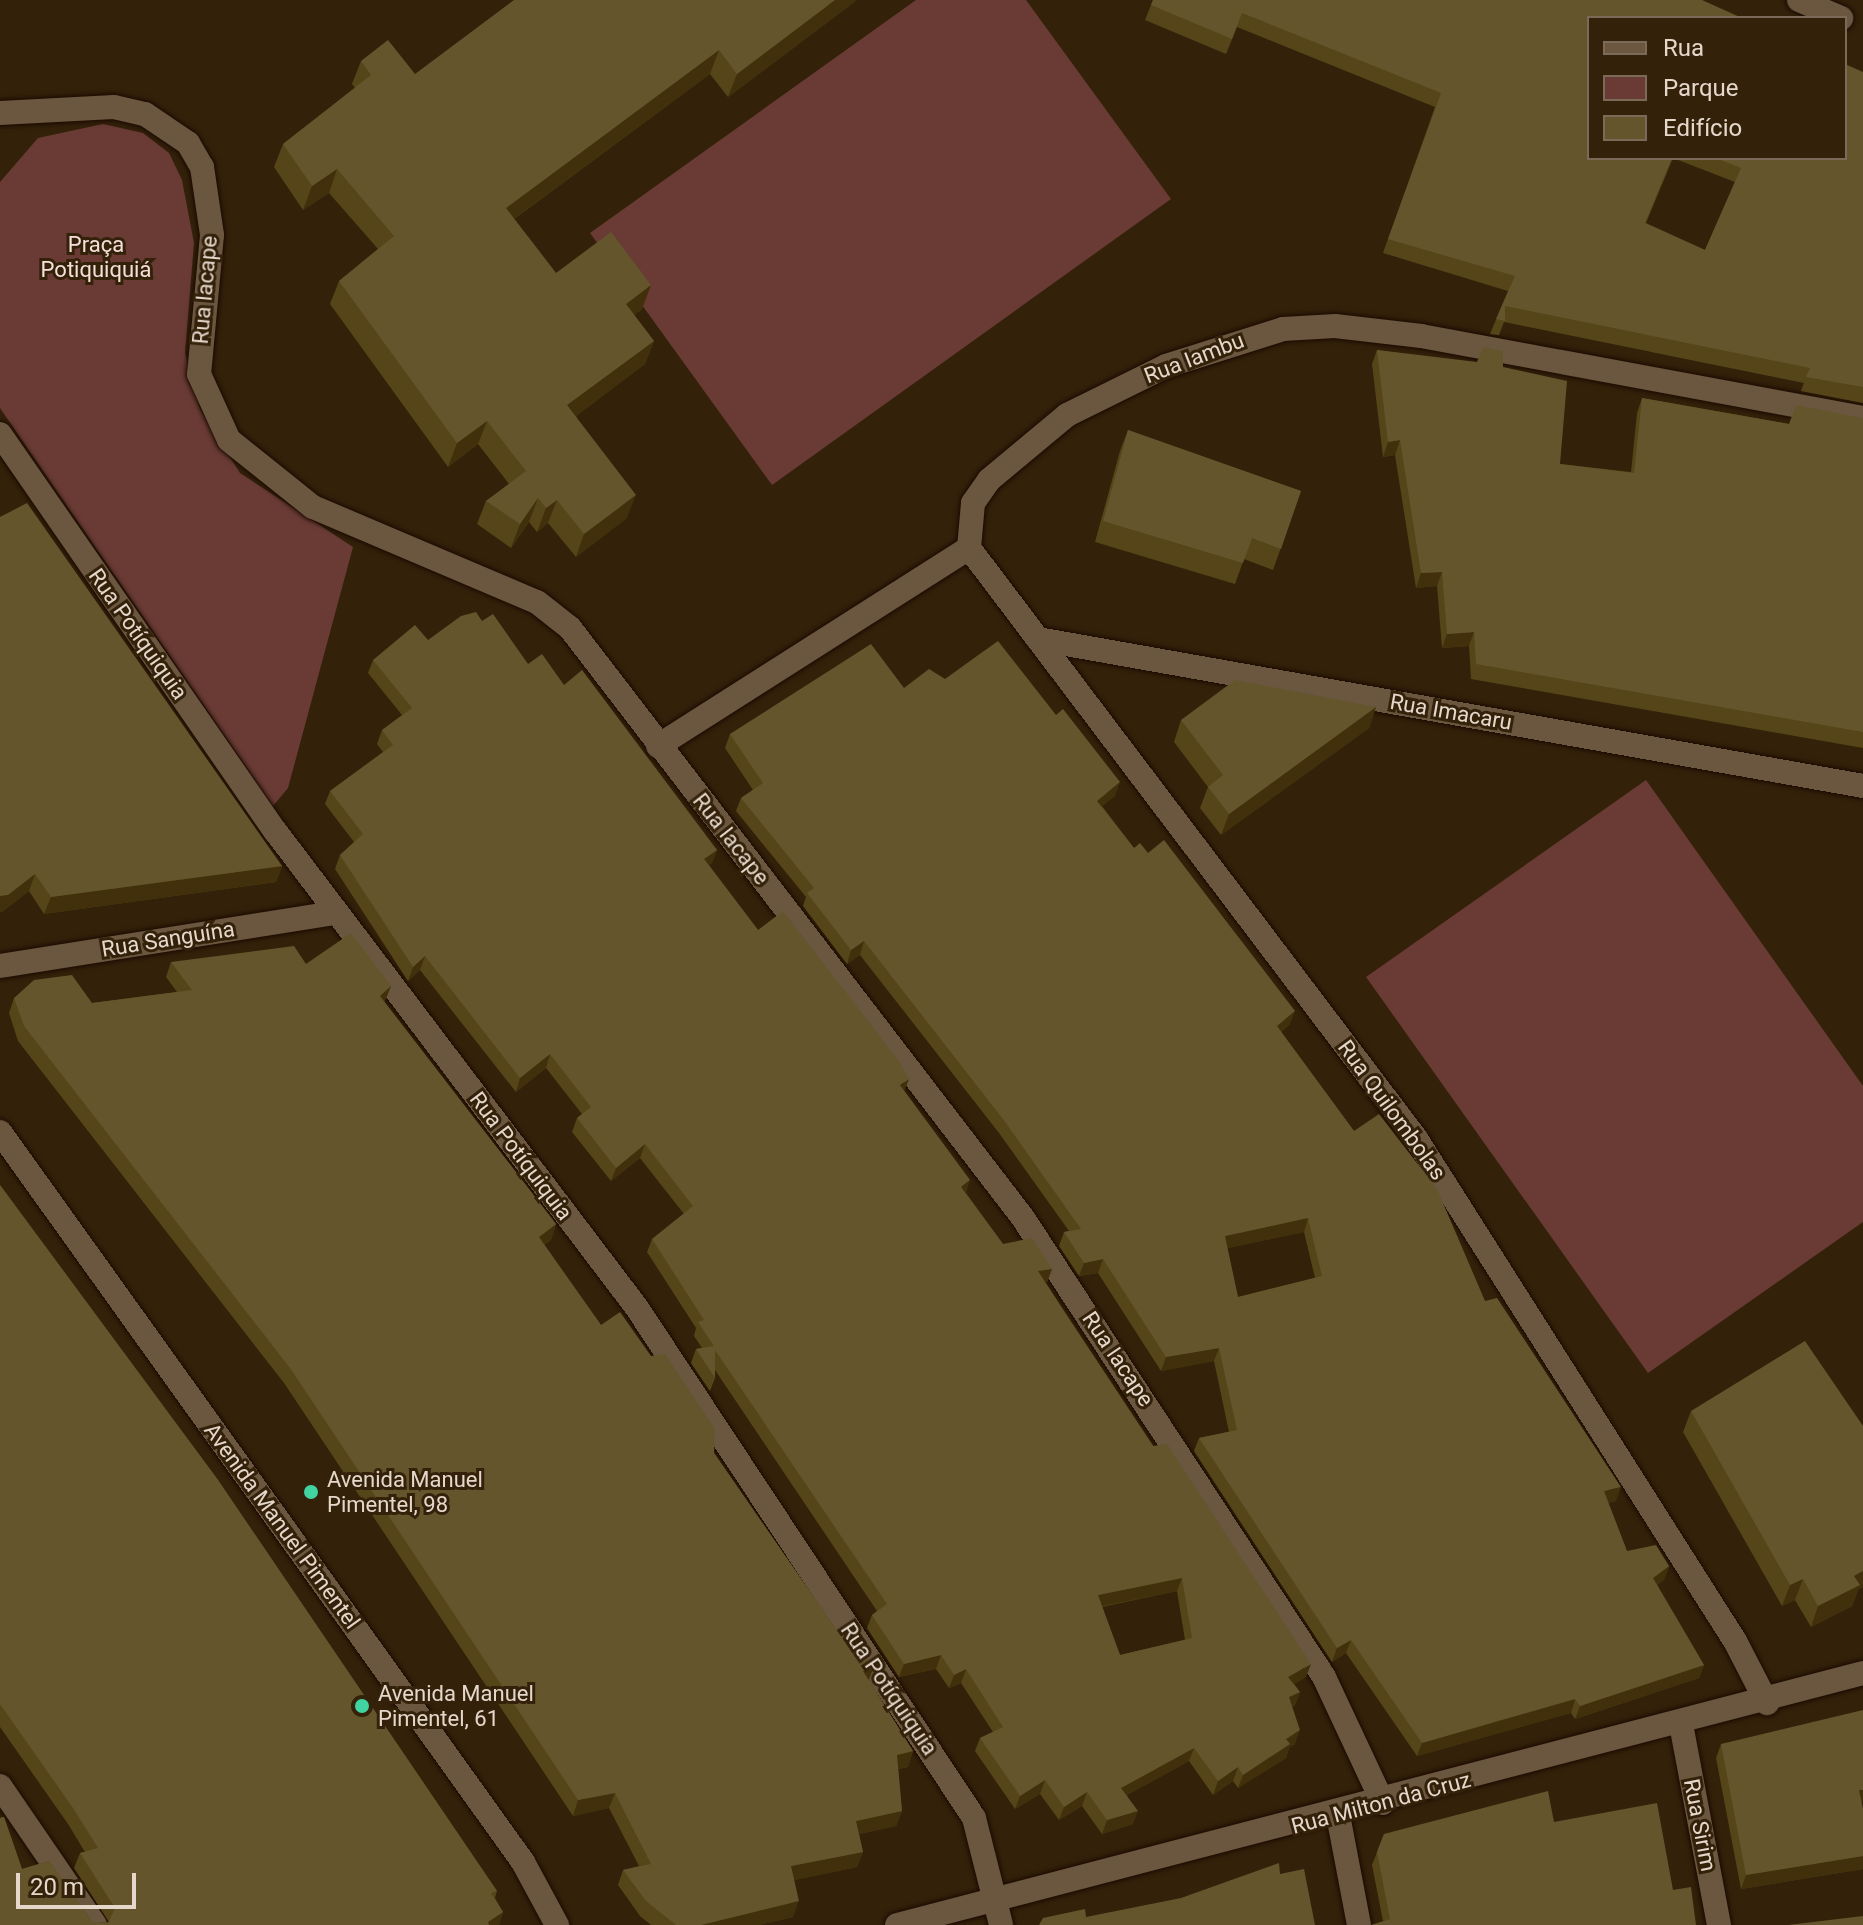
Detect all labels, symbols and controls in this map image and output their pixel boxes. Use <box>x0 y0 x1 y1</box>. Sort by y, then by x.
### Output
legend <box>1587 16 1847 160</box>
text: Rua <box>1663 34 1704 62</box>
text: Parque <box>1663 74 1739 102</box>
text: Edifício <box>1663 114 1742 142</box>
park label: Praça Potiquiquiá <box>41 231 151 282</box>
street label: Rua Iacape <box>187 235 223 345</box>
street label: Rua Iambu <box>1140 327 1248 389</box>
street label: Rua Potíquiquia <box>83 563 193 705</box>
street label: Rua Imacaru <box>1388 688 1514 736</box>
street label: Rua Iacape <box>687 788 775 890</box>
street label: Rua Sanguína <box>100 915 236 963</box>
street label: Rua Quilombolas <box>1332 1035 1452 1185</box>
street label: Rua Potíquiquia <box>464 1087 578 1225</box>
street label: Rua Iacape <box>1077 1307 1159 1411</box>
street label: Avenida Manuel Pimentel <box>198 1418 366 1634</box>
place label: Avenida Manuel Pimentel, 98 <box>327 1466 483 1518</box>
marker: Avenida Manuel Pimentel, 98 <box>302 1483 320 1501</box>
street label: Rua Potíquiquia <box>835 1618 943 1760</box>
place label: Avenida Manuel Pimentel, 61 <box>378 1680 534 1732</box>
marker: Avenida Manuel Pimentel, 61 <box>353 1697 371 1715</box>
street label: Rua Milton da Cruz <box>1288 1766 1474 1840</box>
street label: Rua Sirim <box>1678 1777 1722 1873</box>
scale bar <box>20 1857 140 1907</box>
text: 20 m <box>30 1873 84 1901</box>

